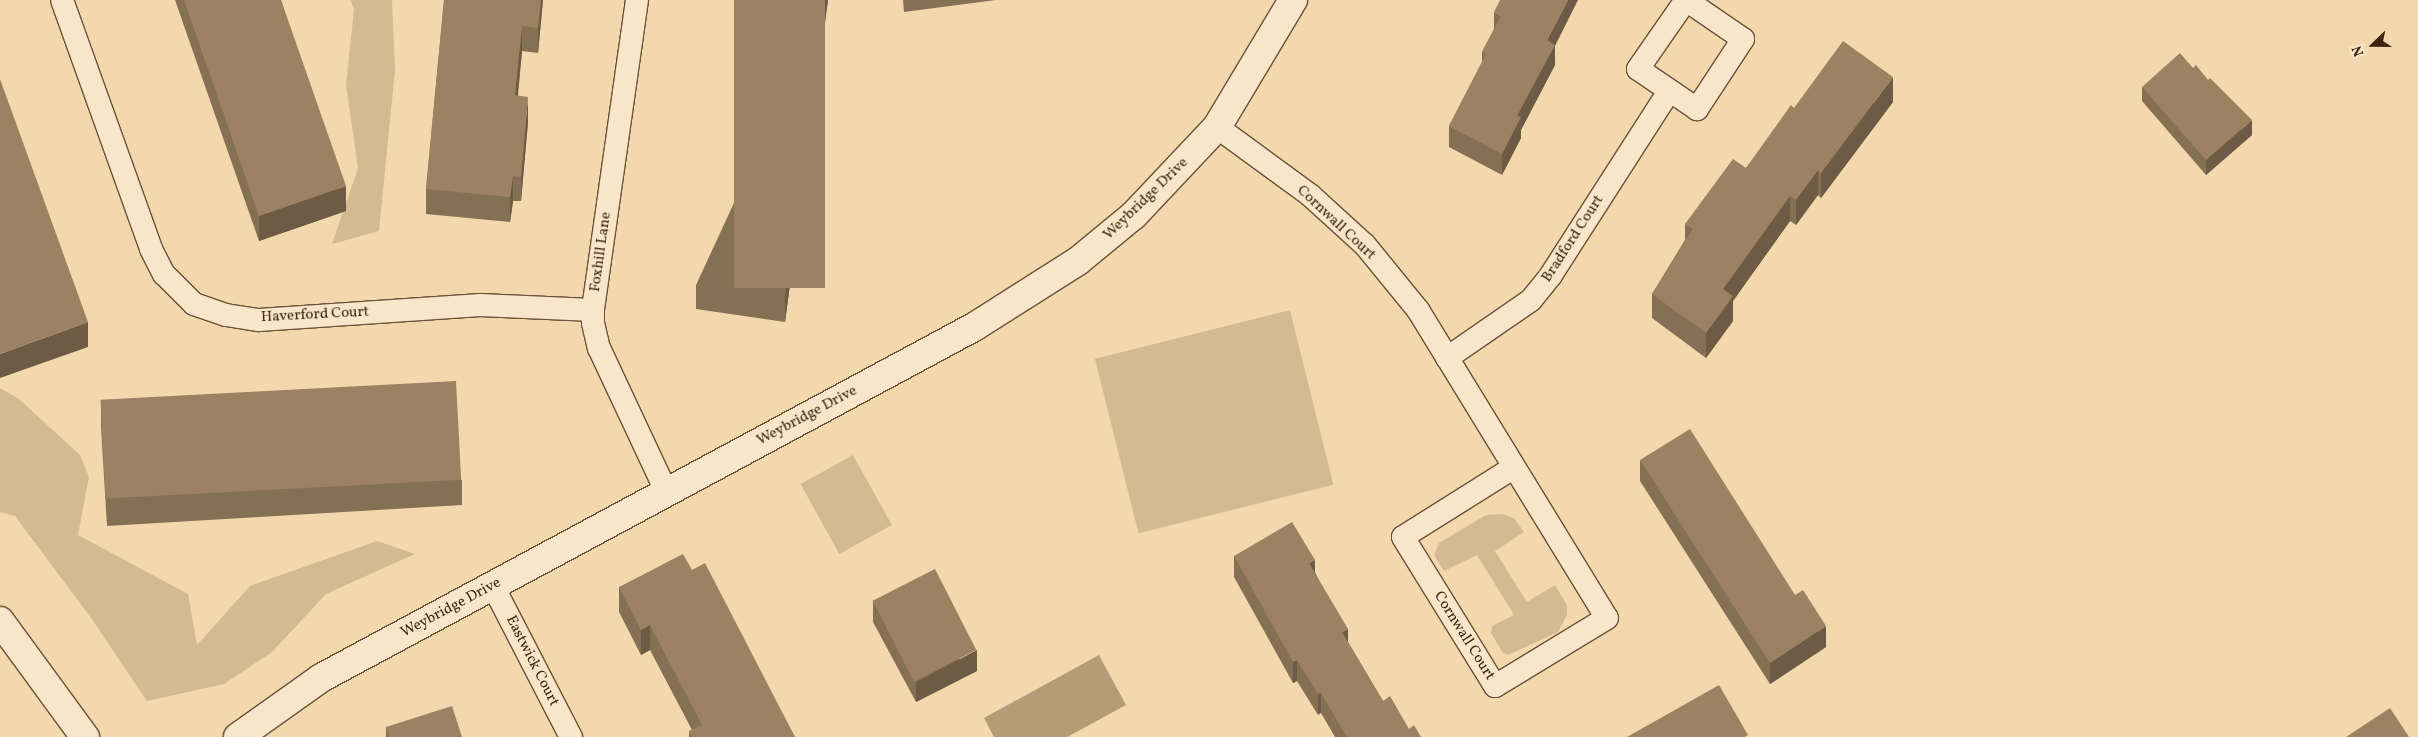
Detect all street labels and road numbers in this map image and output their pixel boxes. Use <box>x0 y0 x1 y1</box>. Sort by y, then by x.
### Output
street label: Weybridge Drive <box>1100 154 1192 244</box>
street label: Cornwall Court <box>1293 182 1379 264</box>
street label: Bradford Court <box>1538 192 1608 286</box>
street label: Foxhill Lane <box>586 211 616 293</box>
street label: Haverford Court <box>261 303 369 327</box>
street label: Weybridge Drive <box>754 382 860 450</box>
street label: Weybridge Drive <box>398 574 504 642</box>
street label: Cornwall Court <box>1430 588 1498 684</box>
street label: Eastwick Court <box>501 613 563 709</box>

